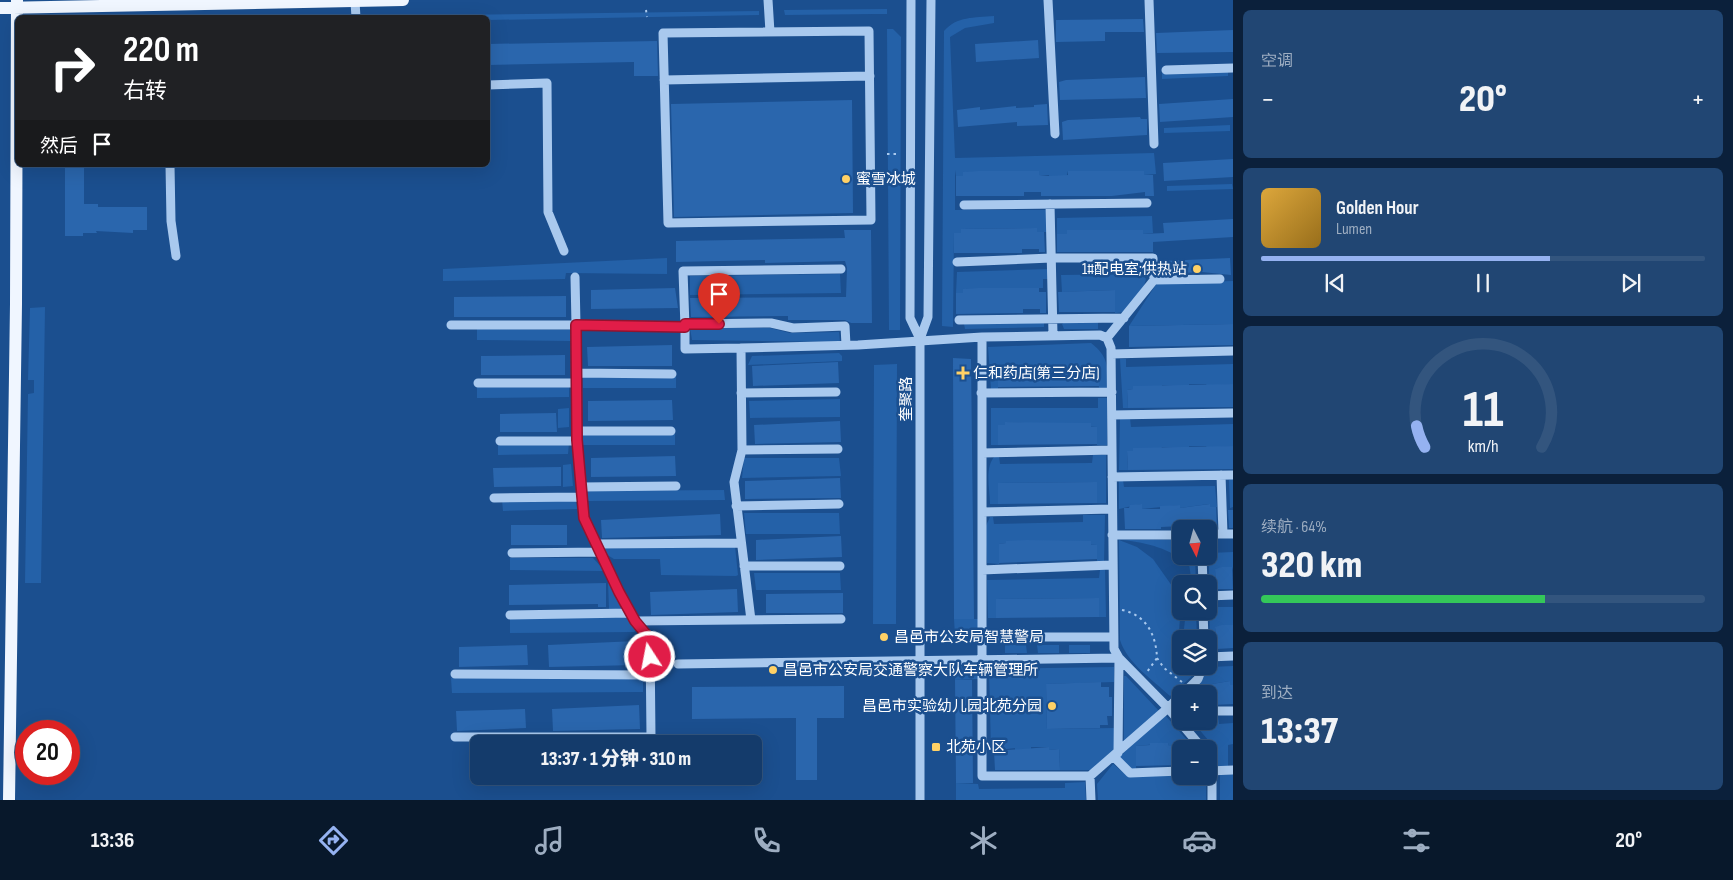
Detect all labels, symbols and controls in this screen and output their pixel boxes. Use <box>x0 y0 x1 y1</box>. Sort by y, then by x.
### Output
text: 220 m <box>123 29 199 72</box>
icon: right <box>40 35 105 100</box>
text: 空调 <box>1261 52 1293 71</box>
text: 20° <box>1459 77 1507 122</box>
text: 右转 <box>123 78 167 105</box>
text: − <box>1261 83 1275 116</box>
text: + <box>1691 83 1705 116</box>
icon: arrive <box>88 130 116 158</box>
text: 然后 <box>40 135 78 158</box>
place label: 蜜雪冰城 <box>856 170 916 189</box>
marker: 蜜雪冰城 <box>840 173 852 185</box>
text: Golden Hour <box>1336 197 1419 220</box>
text: Lumen <box>1336 220 1372 239</box>
place label: 1#配电室;供热站 <box>1082 260 1187 279</box>
marker: 1#配电室;供热站 <box>1191 263 1203 275</box>
icon: previous <box>1321 269 1349 297</box>
icon: pause <box>1469 269 1497 297</box>
icon: next <box>1617 269 1645 297</box>
pin <box>698 273 740 324</box>
icon: arrive <box>705 280 733 308</box>
place label: 仁和药店(第三分店) <box>973 364 1100 383</box>
marker: 仁和药店(第三分店) <box>957 367 969 379</box>
street label: 奎聚路 <box>897 376 916 422</box>
text: 11 <box>1463 379 1503 442</box>
text: km/h <box>1468 436 1498 457</box>
text: 续航 · 64% <box>1261 518 1327 537</box>
north arrow <box>1172 520 1218 565</box>
map controls <box>1172 520 1217 785</box>
text: 320 km <box>1261 543 1362 588</box>
button: search <box>1172 575 1217 620</box>
place label: 昌邑市公安局智慧警局 <box>894 628 1044 647</box>
position arrow <box>623 630 675 682</box>
button: layers <box>1172 630 1217 675</box>
marker: 昌邑市公安局智慧警局 <box>878 631 890 643</box>
place label: 昌邑市公安局交通警察大队车辆管理所 <box>783 661 1038 680</box>
marker: 昌邑市公安局交通警察大队车辆管理所 <box>767 664 779 676</box>
text: 到达 <box>1261 684 1293 703</box>
button: + <box>1172 685 1217 730</box>
place label: 昌邑市实验幼儿园北苑分园 <box>862 697 1042 716</box>
marker: 昌邑市实验幼儿园北苑分园 <box>1046 700 1058 712</box>
text: 13:37 <box>1261 709 1338 754</box>
speed limit sign: 20 <box>15 720 80 785</box>
place label: 北苑小区 <box>946 738 1006 757</box>
button: − <box>1172 740 1217 785</box>
marker: 北苑小区 <box>930 741 942 753</box>
text: 13:37 · 1 分钟 · 310 m <box>541 748 691 771</box>
icon: directions <box>316 823 351 858</box>
icon: music <box>532 823 567 858</box>
icon: phone <box>749 823 784 858</box>
icon: climate <box>966 823 1001 858</box>
icon: car <box>1182 823 1217 858</box>
icon: filters <box>1399 823 1434 858</box>
text: 13:36 <box>91 827 134 854</box>
text: 20° <box>1615 827 1642 854</box>

